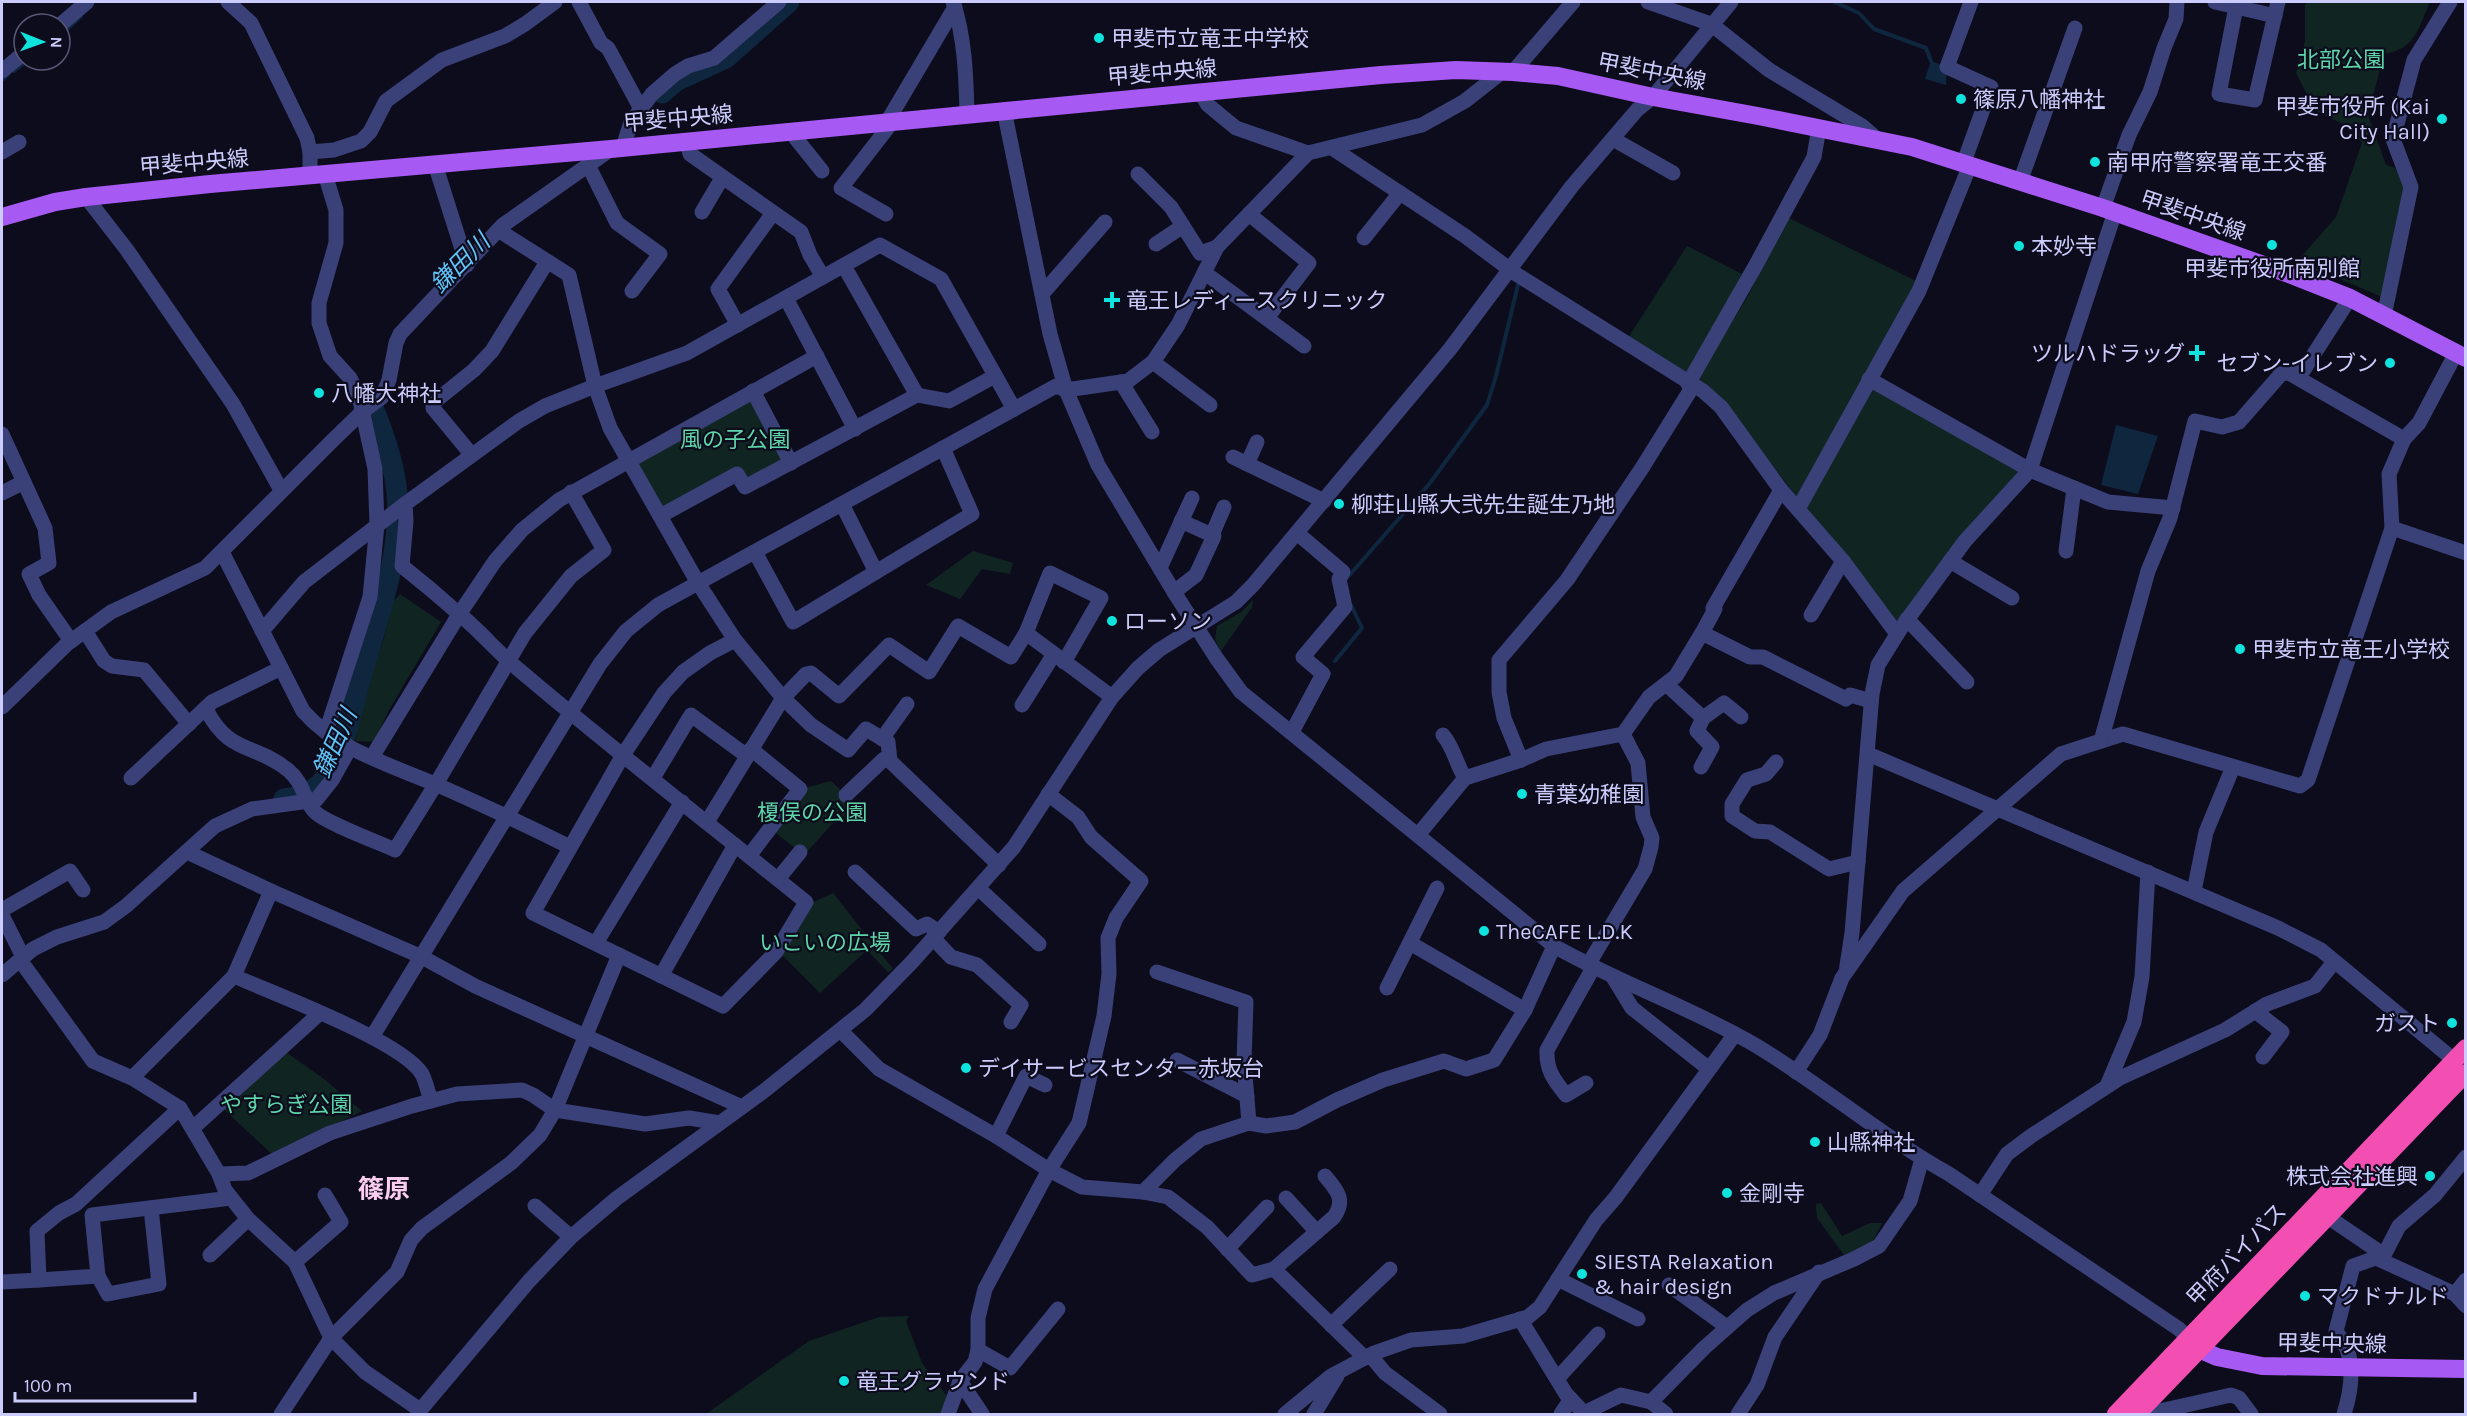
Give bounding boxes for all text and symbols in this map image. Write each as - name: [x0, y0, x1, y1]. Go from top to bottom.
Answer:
- north arrow: [12, 12, 72, 72]
- place label: 甲斐市立竜王中学校: [1111, 26, 1309, 52]
- marker: 甲斐市立竜王中学校: [1092, 31, 1106, 45]
- text: N: [47, 36, 66, 48]
- park label: 北部公園: [2297, 47, 2385, 73]
- street label: 甲斐中央線: [1595, 49, 1708, 95]
- street label: 甲斐中央線: [1106, 55, 1218, 91]
- place label: 篠原八幡神社: [1973, 87, 2105, 113]
- marker: 篠原八幡神社: [1954, 92, 1968, 106]
- place label: 甲斐市役所 (Kai City Hall): [2275, 94, 2430, 145]
- street label: 甲斐中央線: [622, 101, 734, 137]
- marker: 甲斐市役所 (Kai City Hall): [2435, 112, 2449, 126]
- street label: 甲斐中央線: [138, 145, 250, 181]
- place label: 南甲府警察署竜王交番: [2107, 150, 2327, 176]
- marker: 南甲府警察署竜王交番: [2088, 155, 2102, 169]
- street label: 甲斐中央線: [2136, 186, 2249, 246]
- water label: 鎌田川: [425, 226, 497, 298]
- place label: 本妙寺: [2031, 234, 2097, 260]
- marker: 甲斐市役所南別館: [2265, 238, 2279, 252]
- marker: 本妙寺: [2012, 239, 2026, 253]
- place label: 甲斐市役所南別館: [2184, 256, 2360, 282]
- place label: 竜王レディースクリニック: [1126, 288, 1387, 314]
- marker: 竜王レディースクリニック: [1103, 291, 1121, 309]
- place label: ツルハドラッグ: [2031, 341, 2185, 367]
- marker: ツルハドラッグ: [2190, 346, 2204, 360]
- place label: セブン-イレブン: [2216, 351, 2378, 377]
- marker: セブン-イレブン: [2383, 356, 2397, 370]
- place label: 八幡大神社: [331, 381, 441, 407]
- marker: 八幡大神社: [312, 386, 326, 400]
- park label: 風の子公園: [680, 427, 790, 453]
- place label: 柳荘山縣大弐先生誕生乃地: [1351, 492, 1615, 518]
- marker: 柳荘山縣大弐先生誕生乃地: [1332, 497, 1346, 511]
- place label: ローソン: [1124, 609, 1212, 635]
- marker: ローソン: [1105, 614, 1119, 628]
- place label: 甲斐市立竜王小学校: [2252, 637, 2450, 663]
- marker: 甲斐市立竜王小学校: [2233, 642, 2247, 656]
- water label: 鎌田川: [308, 702, 364, 782]
- place label: 青葉幼稚園: [1534, 782, 1644, 808]
- marker: 青葉幼稚園: [1515, 787, 1529, 801]
- park label: 榎俣の公園: [757, 800, 867, 826]
- place label: TheCAFE L.D.K: [1496, 919, 1633, 945]
- marker: TheCAFE L.D.K: [1477, 924, 1491, 938]
- park label: いこいの広場: [759, 930, 891, 956]
- place label: ガスト: [2374, 1011, 2440, 1037]
- marker: ガスト: [2445, 1016, 2459, 1030]
- place label: デイサービスセンター赤坂台: [978, 1056, 1264, 1082]
- marker: デイサービスセンター赤坂台: [959, 1061, 973, 1075]
- park label: やすらぎ公園: [220, 1092, 352, 1118]
- place label: 山縣神社: [1827, 1130, 1915, 1156]
- marker: 山縣神社: [1808, 1135, 1822, 1149]
- place label: 株式会社進興: [2286, 1164, 2418, 1190]
- marker: 株式会社進興: [2423, 1169, 2437, 1183]
- district label: 篠原: [358, 1174, 410, 1205]
- place label: 金剛寺: [1739, 1181, 1805, 1207]
- marker: 金剛寺: [1720, 1186, 1734, 1200]
- street label: 甲府バイパス: [2182, 1198, 2292, 1311]
- place label: SIESTA Relaxation & hair design: [1594, 1249, 1774, 1300]
- marker: SIESTA Relaxation & hair design: [1575, 1267, 1589, 1281]
- place label: マクドナルド: [2317, 1284, 2449, 1310]
- marker: マクドナルド: [2298, 1289, 2312, 1303]
- street label: 甲斐中央線: [2277, 1330, 2387, 1358]
- scale bar: [15, 1365, 195, 1403]
- place label: 竜王グラウンド: [856, 1369, 1010, 1395]
- marker: 竜王グラウンド: [837, 1374, 851, 1388]
- text: 100 m: [24, 1375, 72, 1397]

